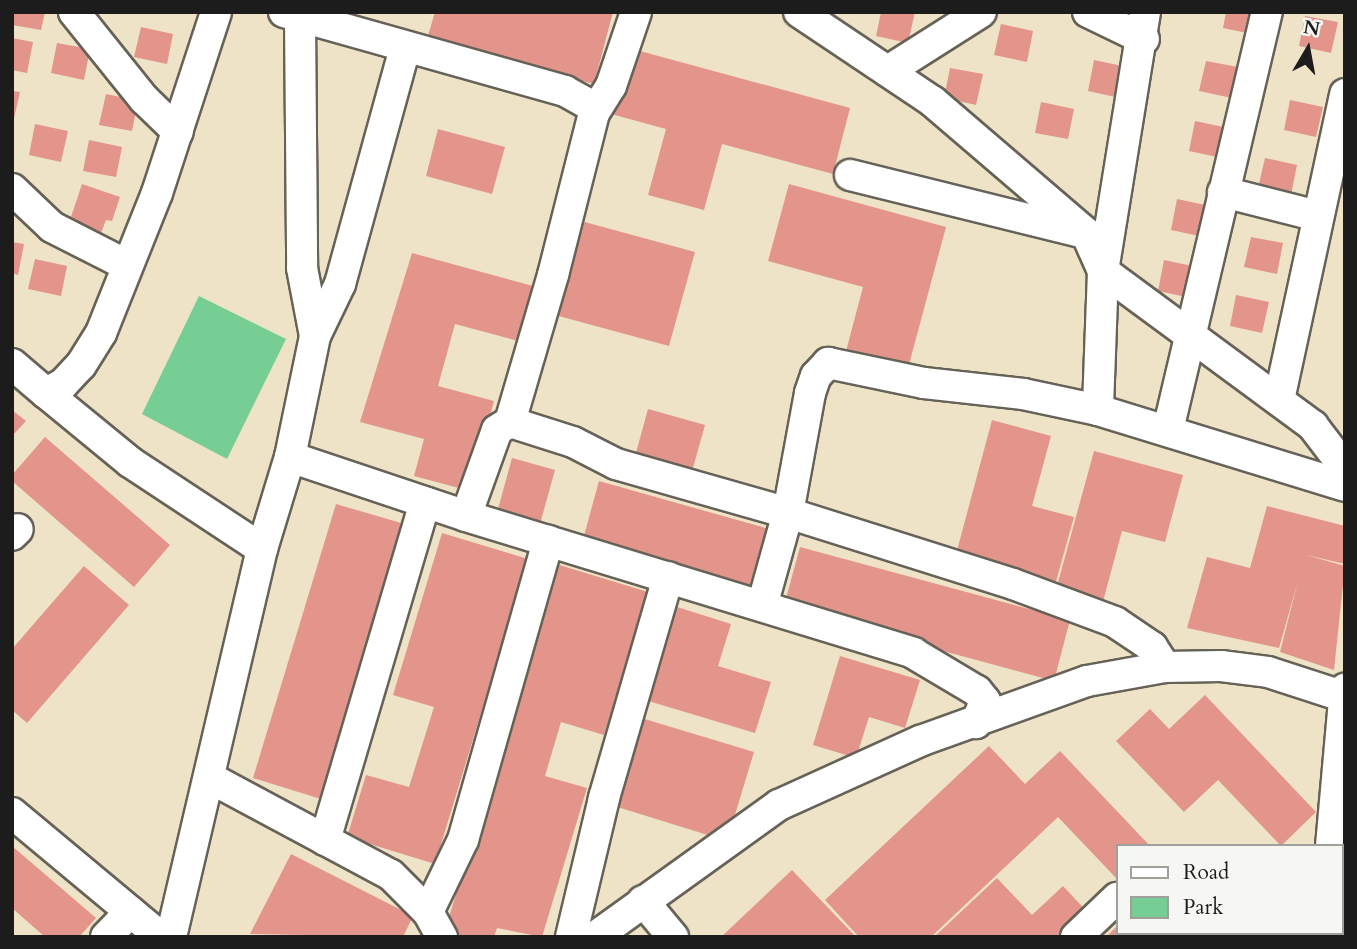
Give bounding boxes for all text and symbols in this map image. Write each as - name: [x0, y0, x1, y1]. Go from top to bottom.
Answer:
- north arrow: [1273, 14, 1343, 84]
- text: N: [1301, 14, 1322, 43]
- legend: [1116, 844, 1343, 935]
- text: Road: [1183, 858, 1229, 887]
- text: Park: [1183, 893, 1223, 922]

